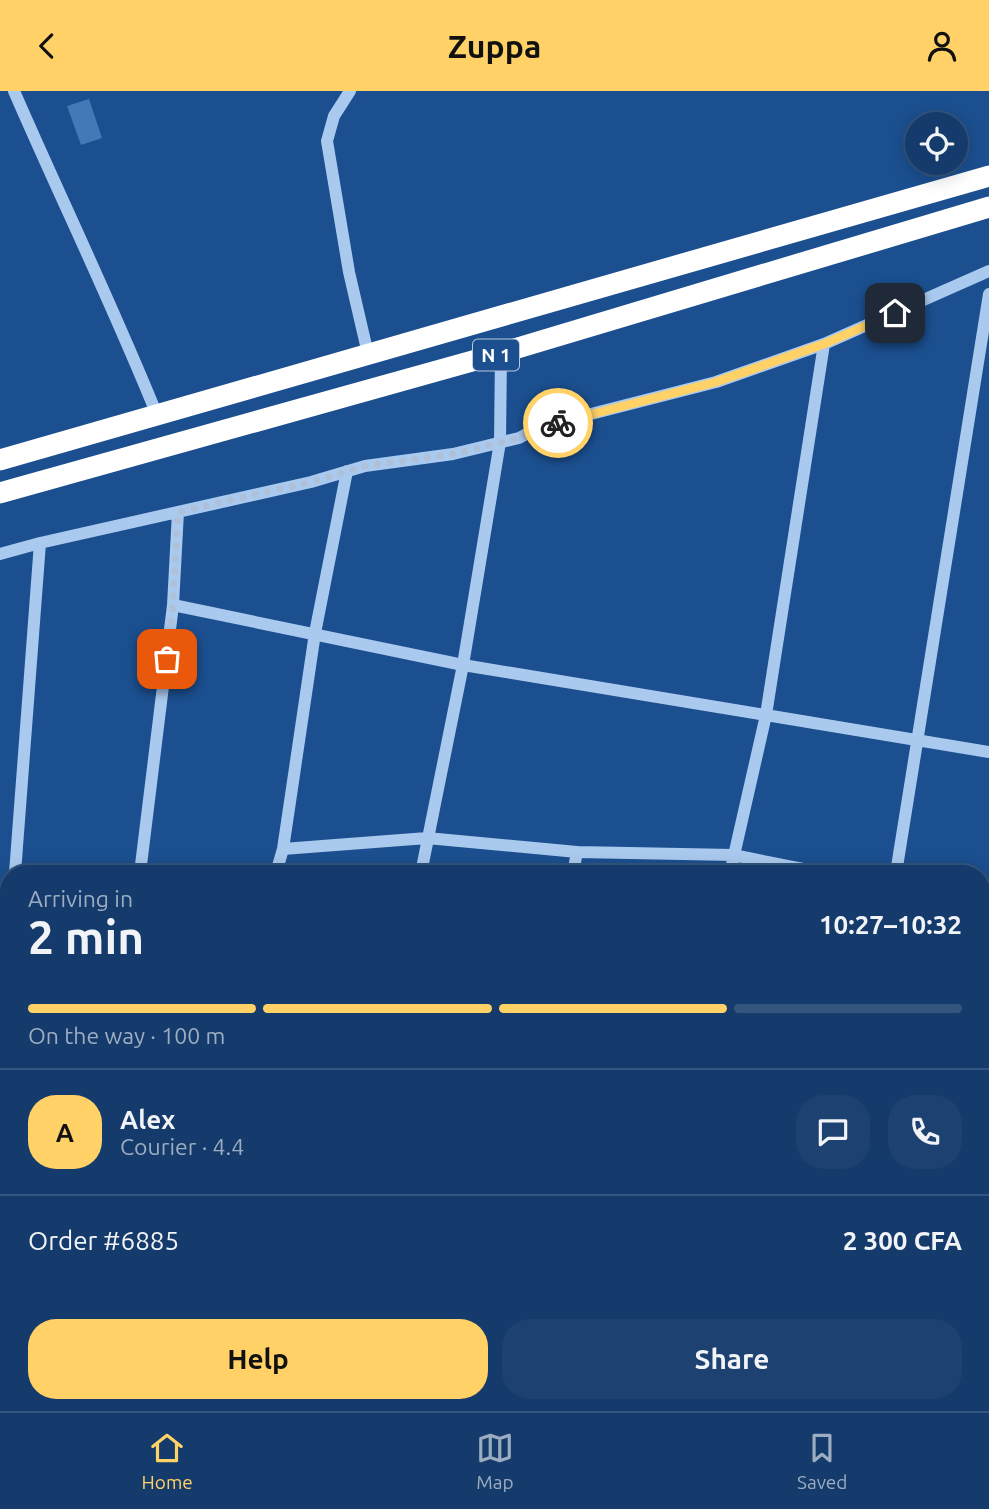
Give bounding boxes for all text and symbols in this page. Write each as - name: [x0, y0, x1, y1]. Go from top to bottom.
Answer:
- icon: back: [28, 27, 66, 65]
- icon: person: [923, 27, 961, 65]
- text: Zuppa: [448, 28, 541, 64]
- map controls: [905, 112, 968, 175]
- button: locate: [905, 112, 968, 175]
- pin: [865, 283, 925, 343]
- icon: home: [876, 294, 914, 332]
- road number: N 1: [473, 339, 519, 371]
- courier: [523, 388, 593, 458]
- icon: bike: [539, 404, 577, 442]
- pin: [137, 629, 197, 689]
- icon: bag: [148, 640, 186, 678]
- text: Arriving in: [28, 886, 133, 911]
- text: 10:27–10:32: [819, 910, 962, 939]
- text: 2 min: [28, 911, 144, 963]
- text: On the way · 100 m: [28, 1023, 225, 1048]
- button: chat: [796, 1095, 870, 1169]
- button: phone: [888, 1095, 962, 1169]
- text: Alex: [120, 1105, 175, 1134]
- text: A: [56, 1118, 74, 1147]
- text: Courier · 4.4: [120, 1134, 244, 1159]
- text: Order #6885: [28, 1226, 179, 1255]
- text: 2 300 CFA: [843, 1226, 962, 1255]
- button: Help: [28, 1319, 488, 1399]
- button: Share: [502, 1319, 962, 1399]
- tab: Home: [142, 1429, 193, 1493]
- tab: Map: [476, 1429, 514, 1493]
- tab: Saved: [797, 1429, 847, 1493]

